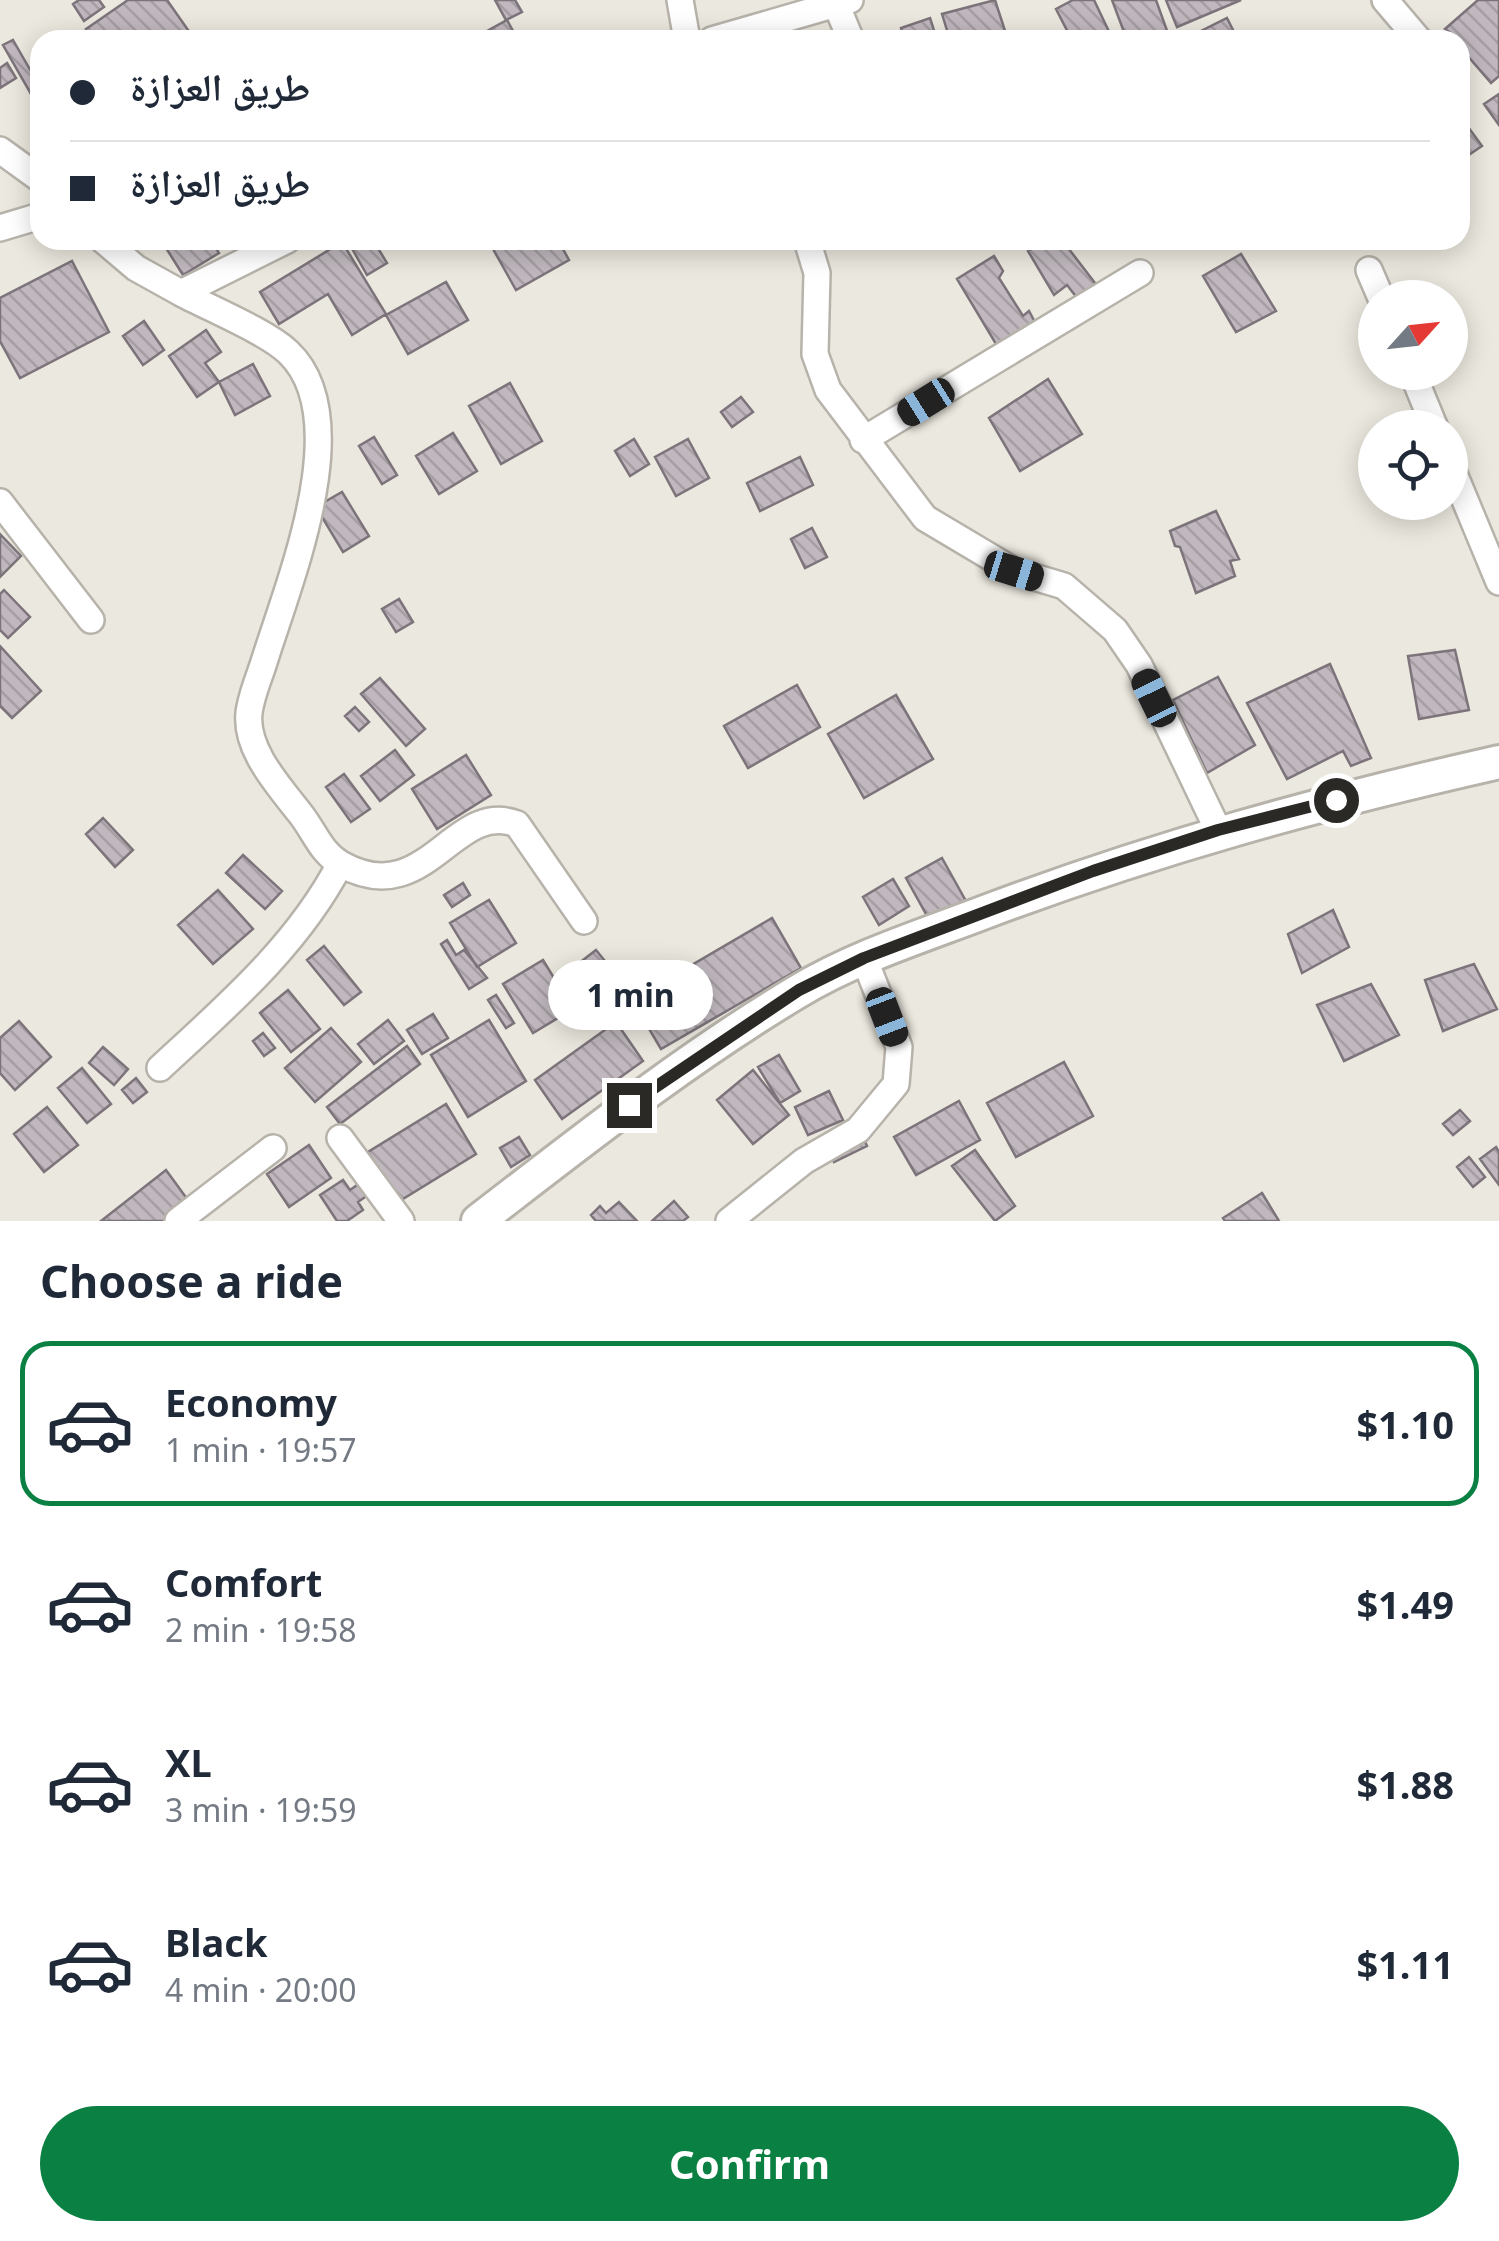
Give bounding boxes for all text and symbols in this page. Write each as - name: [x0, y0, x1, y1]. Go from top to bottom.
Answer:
- text: طريق العزازة: [130, 60, 311, 112]
- text: طريق العزازة: [130, 156, 311, 208]
- north arrow: [1358, 280, 1468, 390]
- map controls: [1358, 280, 1468, 520]
- car: [893, 373, 959, 431]
- button: locate: [1358, 410, 1468, 520]
- car: [981, 548, 1047, 594]
- car: [1127, 664, 1181, 732]
- route start: [1314, 778, 1359, 823]
- callout: 1 min: [546, 960, 712, 1030]
- text: 1 min: [586, 973, 675, 1016]
- car: [862, 984, 912, 1050]
- route end: [607, 1083, 652, 1128]
- text: Choose a ride: [40, 1250, 343, 1311]
- text: Economy: [165, 1376, 337, 1428]
- icon: car: [45, 1379, 135, 1469]
- text: $1.10: [1356, 1398, 1454, 1450]
- text: 1 min · 19:57: [165, 1428, 357, 1471]
- text: Comfort: [165, 1556, 322, 1608]
- icon: car: [45, 1559, 135, 1649]
- text: $1.49: [1356, 1578, 1454, 1630]
- text: 2 min · 19:58: [165, 1608, 357, 1651]
- text: XL: [165, 1736, 212, 1788]
- icon: car: [45, 1739, 135, 1829]
- text: $1.88: [1356, 1758, 1454, 1810]
- text: 3 min · 19:59: [165, 1788, 357, 1831]
- text: Black: [165, 1916, 268, 1968]
- icon: car: [45, 1919, 135, 2009]
- text: $1.11: [1356, 1938, 1454, 1990]
- text: 4 min · 20:00: [165, 1968, 357, 2011]
- button: Confirm: [40, 2106, 1459, 2221]

